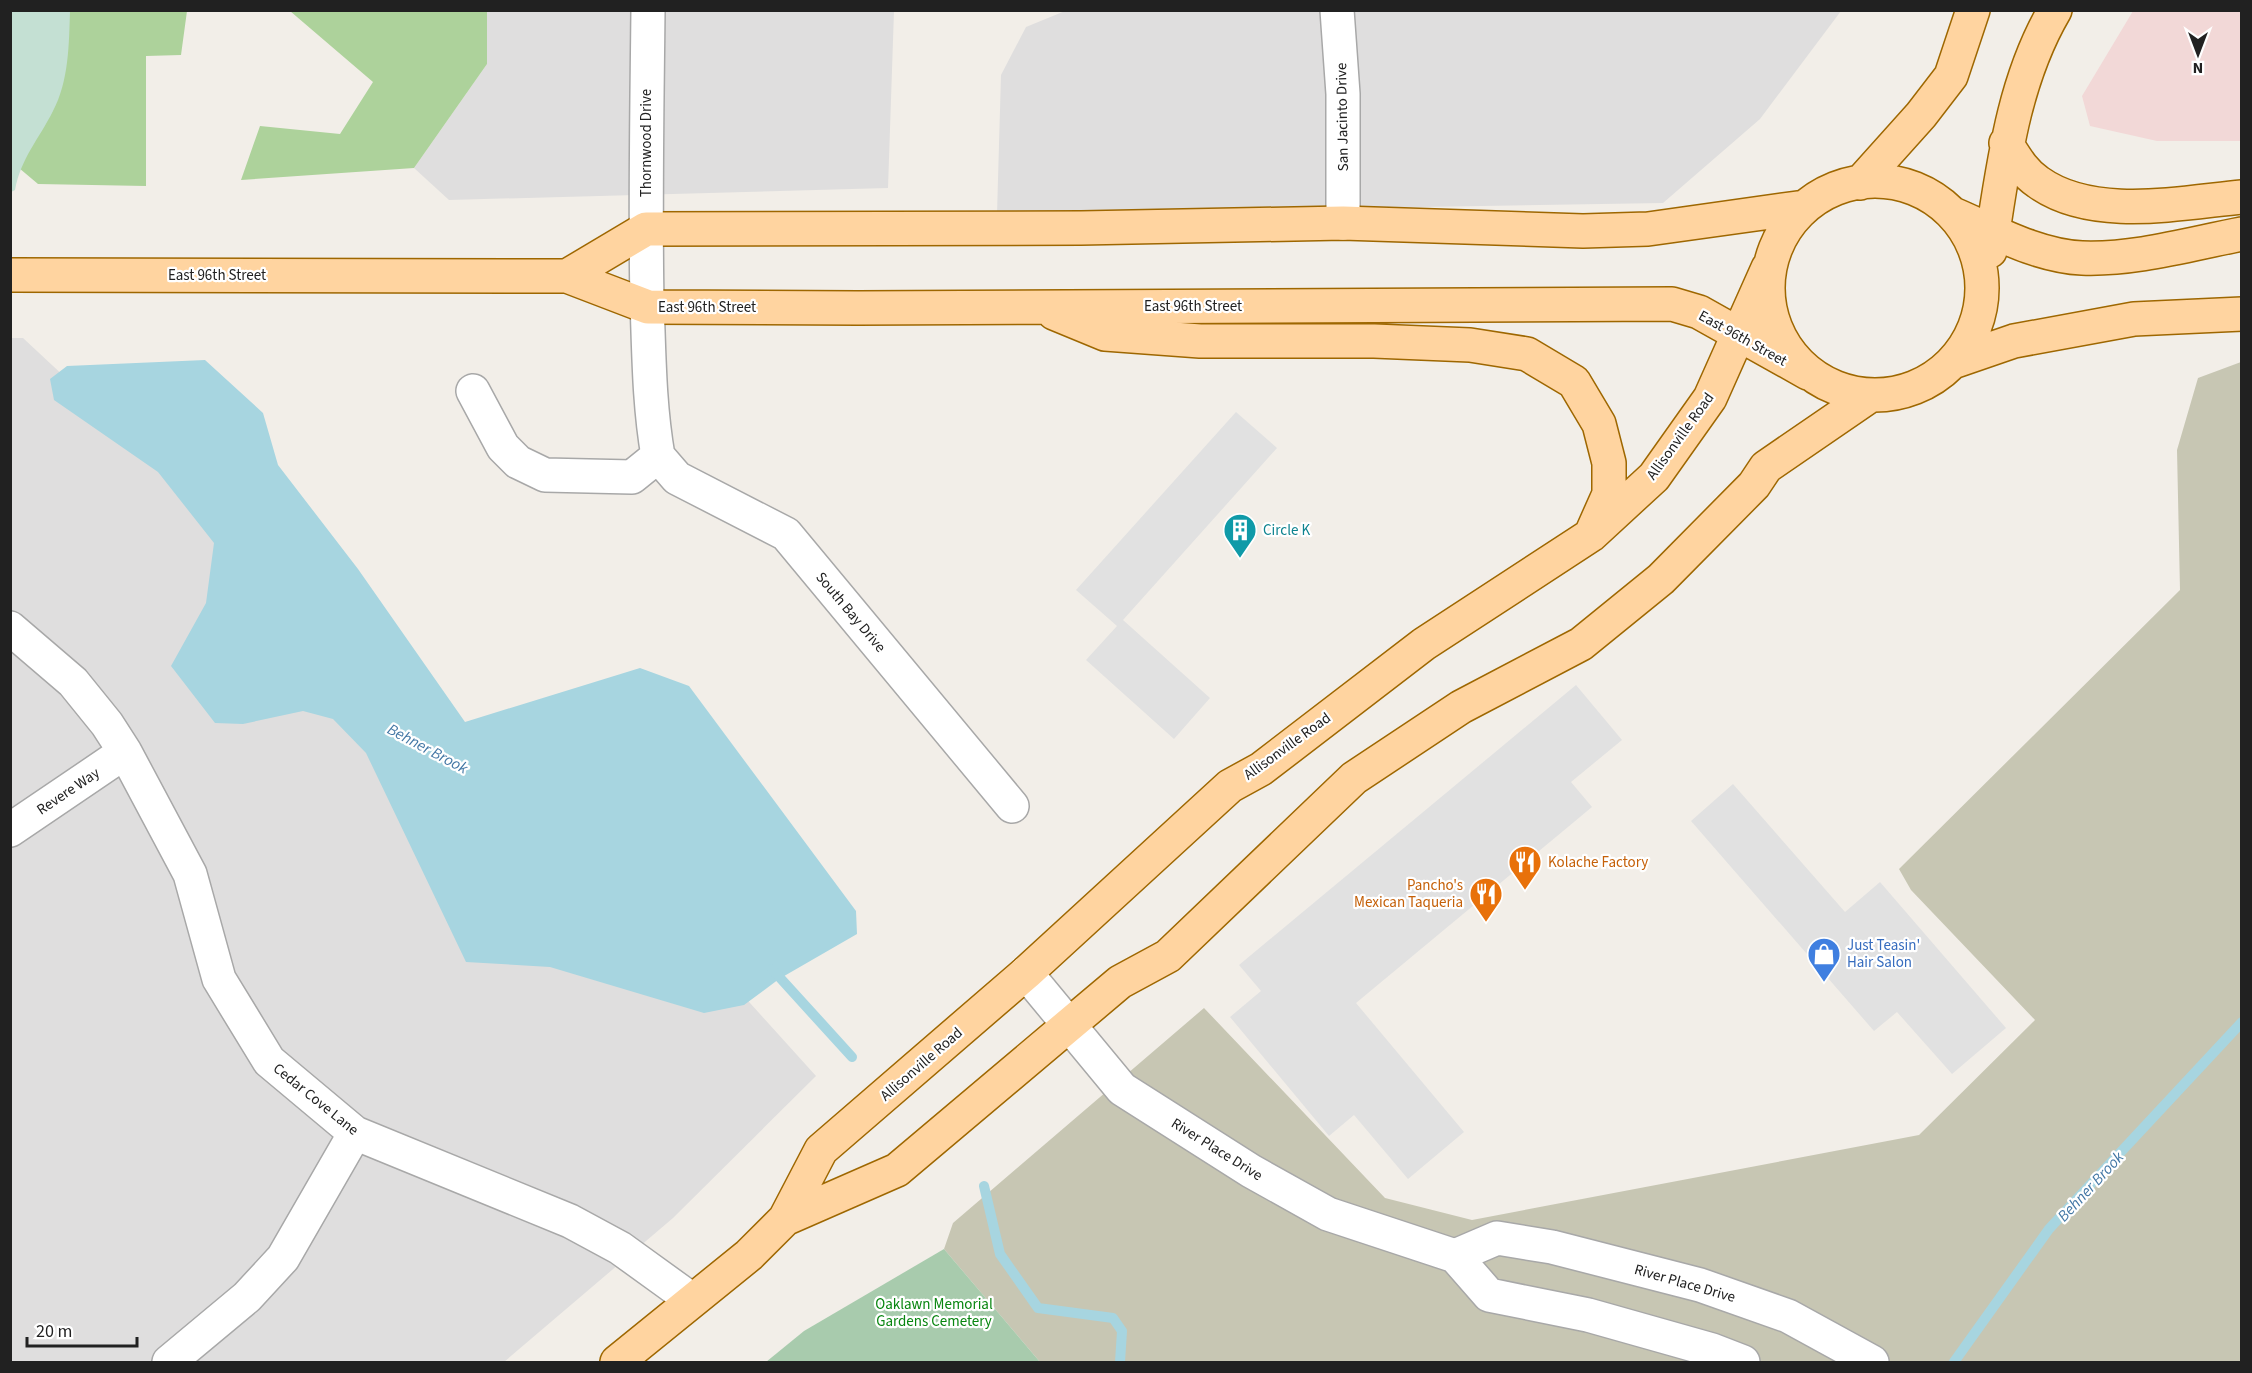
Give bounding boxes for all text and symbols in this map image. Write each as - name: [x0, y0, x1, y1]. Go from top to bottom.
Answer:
- north arrow: [2168, 24, 2228, 84]
- text: N: [2193, 57, 2203, 79]
- street label: San Jacinto Drive: [1331, 62, 1354, 172]
- street label: Thornwood Drive: [636, 89, 657, 197]
- street label: East 96th Street: [168, 265, 266, 286]
- street label: East 96th Street: [1144, 296, 1242, 317]
- street label: East 96th Street: [658, 297, 756, 318]
- street label: East 96th Street: [1695, 305, 1791, 371]
- street label: Allisonville Road: [1642, 388, 1719, 484]
- building icon: Circle K: [1222, 512, 1258, 559]
- place label: Circle K: [1263, 520, 1310, 541]
- street label: South Bay Drive: [811, 567, 891, 657]
- street label: Allisonville Road: [1239, 708, 1335, 785]
- water label: Behner Brook: [383, 718, 472, 780]
- street label: Revere Way: [33, 763, 104, 820]
- restaurant icon: Kolache Factory: [1507, 844, 1543, 891]
- place label: Kolache Factory: [1548, 852, 1648, 873]
- place label: Pancho's Mexican Taqueria: [1354, 875, 1463, 913]
- restaurant icon: Pancho's Mexican Taqueria: [1468, 876, 1504, 923]
- place label: Just Teasin' Hair Salon: [1847, 935, 1920, 973]
- shop icon: Just Teasin' Hair Salon: [1806, 936, 1842, 983]
- street label: Allisonville Road: [876, 1023, 967, 1106]
- street label: Cedar Cove Lane: [268, 1058, 363, 1140]
- street label: River Place Drive: [1167, 1113, 1266, 1186]
- water label: Behner Brook: [2053, 1147, 2129, 1227]
- street label: River Place Drive: [1632, 1259, 1738, 1308]
- park label: Oaklawn Memorial Gardens Cemetery: [875, 1294, 993, 1332]
- scale bar: [27, 1310, 136, 1348]
- text: 20 m: [36, 1319, 72, 1344]

